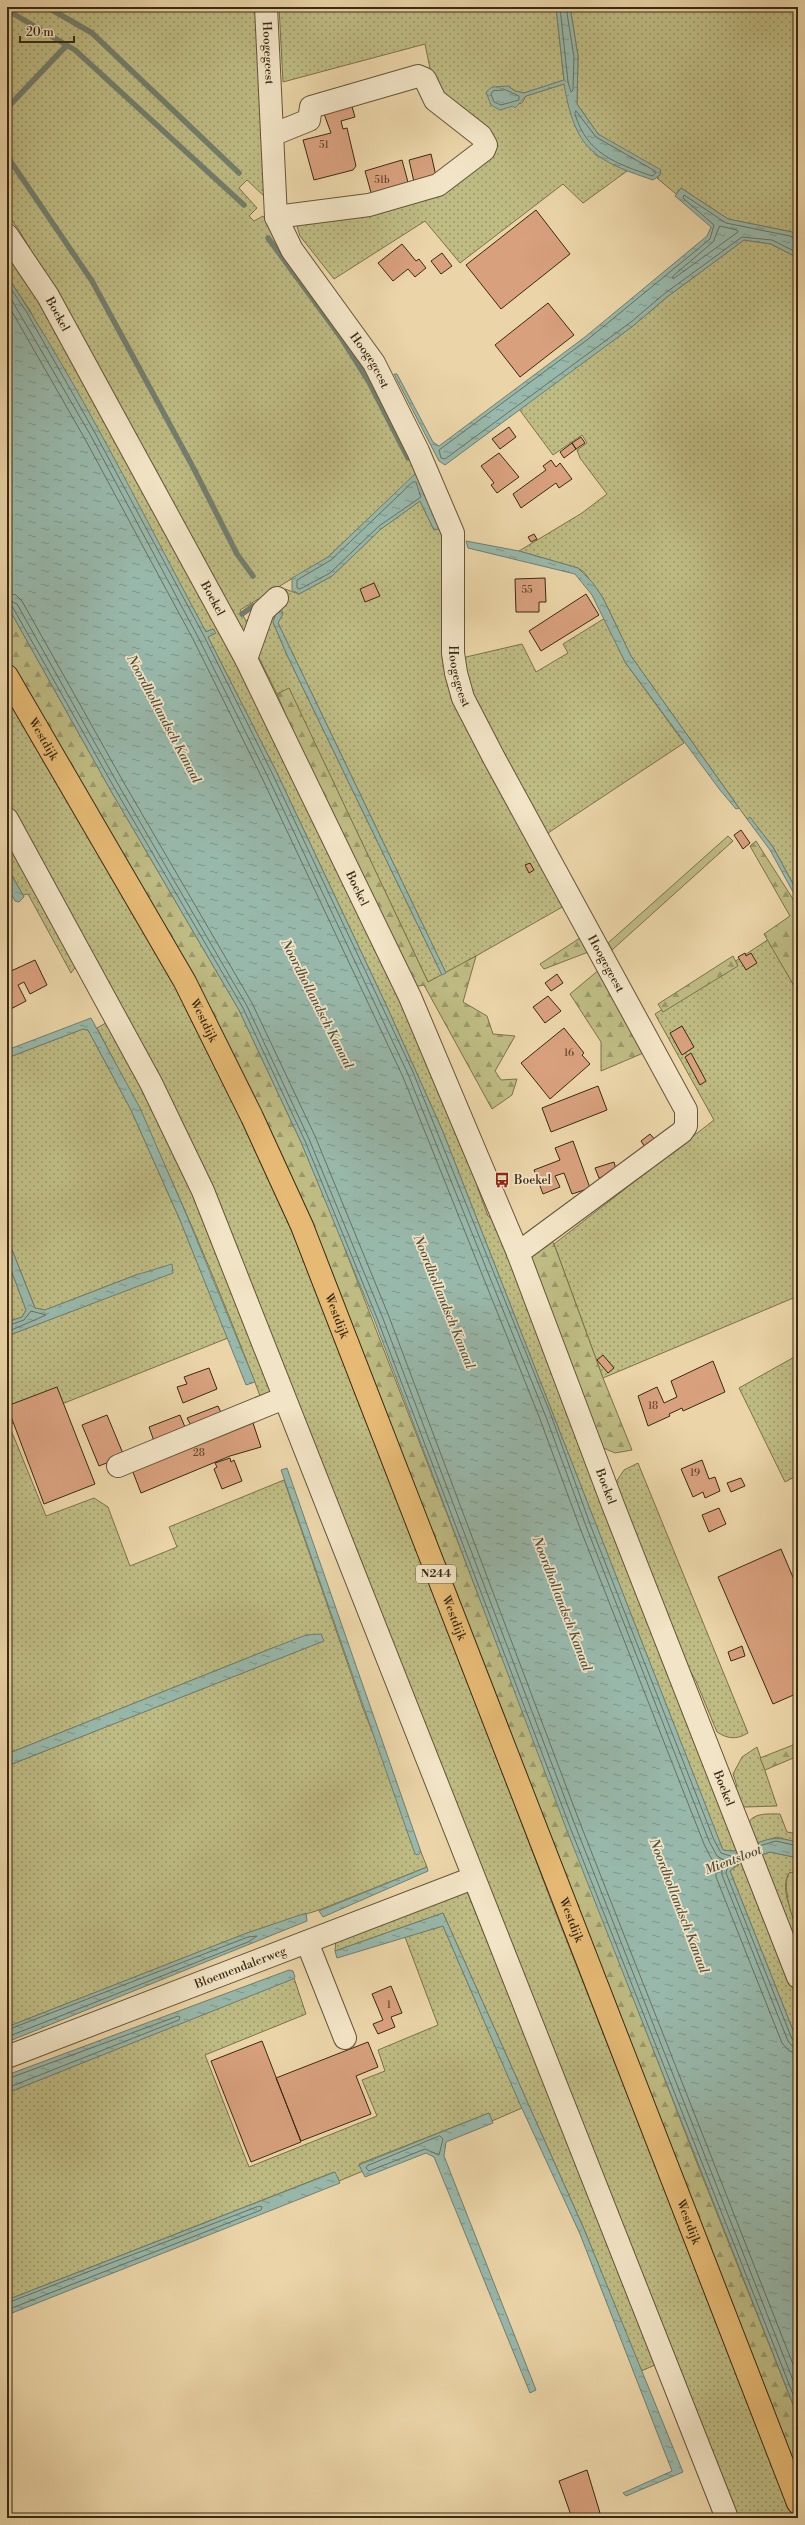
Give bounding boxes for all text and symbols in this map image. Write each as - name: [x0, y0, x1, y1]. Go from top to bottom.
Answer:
- scale bar: [20, 18, 74, 44]
- street label: Hoogegeest: [259, 21, 277, 86]
- text: 20 m: [26, 25, 54, 40]
- house number: 51: [319, 139, 330, 151]
- house number: 51b: [374, 174, 390, 186]
- street label: Boekel: [42, 293, 73, 334]
- street label: Hoogegeest: [347, 329, 393, 391]
- street label: Boekel: [197, 578, 229, 619]
- house number: 55: [521, 584, 533, 596]
- street label: Hoogegeest: [446, 645, 474, 710]
- water label: Noordhollandsch Kanaal: [123, 651, 205, 787]
- street label: Westdijk: [25, 714, 62, 764]
- street label: Boekel: [342, 868, 372, 909]
- street label: Hoogegeest: [584, 932, 628, 996]
- water label: Noordhollandsch Kanaal: [277, 936, 357, 1072]
- street label: Westdijk: [187, 995, 222, 1045]
- house number: 16: [564, 1047, 574, 1059]
- bus stop icon: Boekel: [493, 1171, 511, 1189]
- place label: Boekel: [513, 1173, 551, 1188]
- water label: Noordhollandsch Kanaal: [409, 1232, 479, 1372]
- street label: Westdijk: [321, 1290, 353, 1341]
- house number: 18: [648, 1400, 658, 1412]
- house number: 28: [193, 1447, 205, 1459]
- street label: Boekel: [592, 1466, 620, 1507]
- house number: 19: [690, 1467, 700, 1479]
- water label: Noordhollandsch Kanaal: [529, 1533, 595, 1674]
- road number: N244: [416, 1565, 456, 1583]
- street label: Westdijk: [438, 1592, 470, 1643]
- street label: Boekel: [710, 1767, 738, 1809]
- water label: Noordhollandsch Kanaal: [646, 1835, 712, 1976]
- water label: Mientsloot: [702, 1842, 765, 1878]
- street label: Westdijk: [556, 1894, 587, 1945]
- street label: Bloemendalerweg: [191, 1943, 289, 1992]
- house number: 1: [387, 1999, 392, 2011]
- street label: Westdijk: [673, 2197, 705, 2247]

